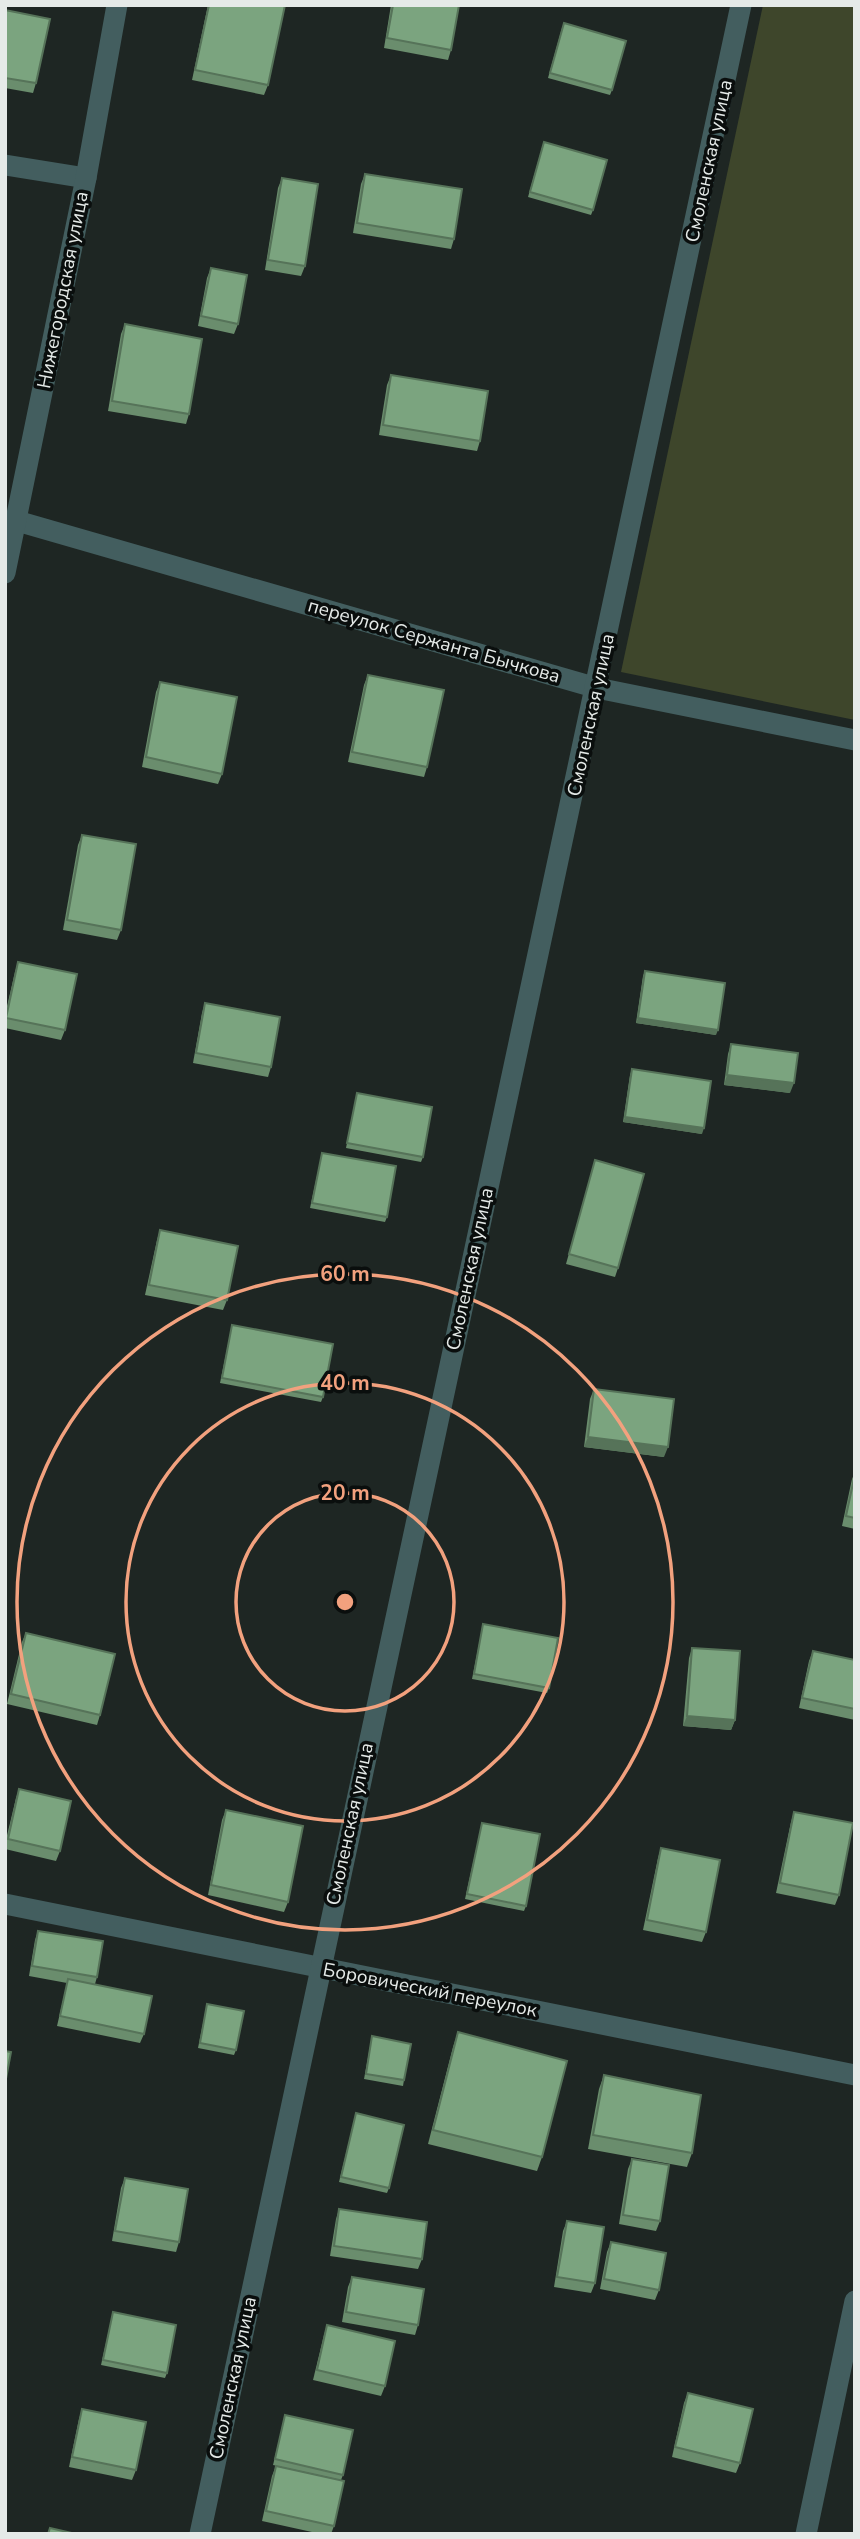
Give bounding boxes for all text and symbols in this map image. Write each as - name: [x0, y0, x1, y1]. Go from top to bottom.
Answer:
- street label: Смоленская улица: [679, 77, 739, 245]
- street label: Нижегородская улица: [31, 189, 95, 391]
- street label: переулок Сержанта Бычкова: [305, 593, 563, 689]
- street label: Смоленская улица: [561, 631, 621, 799]
- street label: Смоленская улица: [440, 1185, 500, 1353]
- text: 60 m: [320, 1260, 370, 1288]
- text: 40 m: [320, 1369, 370, 1397]
- text: 20 m: [320, 1479, 370, 1507]
- centre of rings: [333, 1590, 357, 1614]
- street label: Смоленская улица: [320, 1740, 380, 1908]
- street label: Боровический переулок: [321, 1956, 539, 2024]
- street label: Смоленская улица: [203, 2294, 263, 2462]

